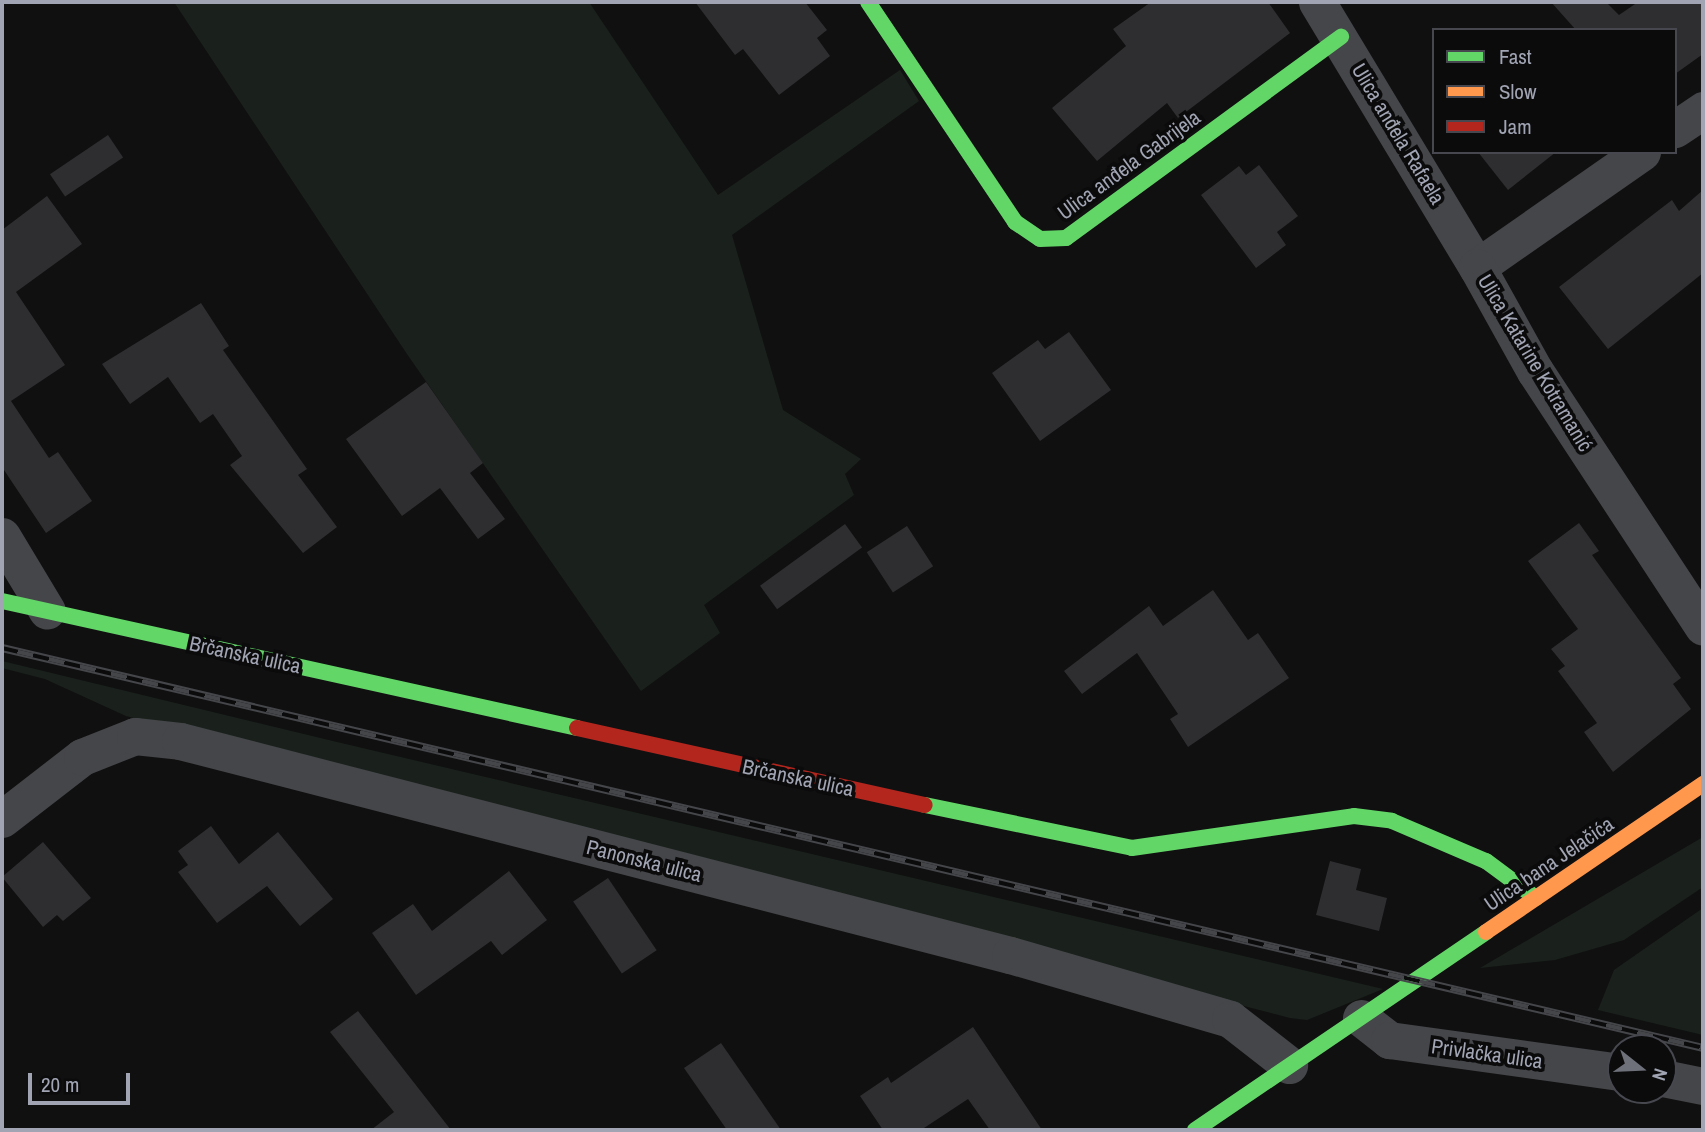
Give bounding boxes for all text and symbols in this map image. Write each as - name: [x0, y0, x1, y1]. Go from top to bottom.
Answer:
- legend: [1432, 28, 1677, 154]
- text: Fast: [1499, 42, 1532, 71]
- street label: Ulica anđela Rafaela: [1346, 59, 1450, 209]
- text: Slow: [1499, 77, 1536, 106]
- street label: Ulica anđela Gabrijela: [1053, 105, 1205, 225]
- text: Jam: [1499, 112, 1532, 141]
- street label: Ulica Katarine Kotramanić: [1472, 270, 1598, 456]
- street label: Brčanska ulica: [187, 631, 303, 679]
- street label: Brčanska ulica: [740, 754, 856, 802]
- street label: Ulica bana Jelačića: [1480, 812, 1618, 916]
- street label: Panonska ulica: [584, 835, 704, 887]
- street label: Privlačka ulica: [1430, 1034, 1544, 1074]
- north arrow: [1607, 1034, 1677, 1104]
- scale bar: [32, 1058, 133, 1102]
- text: N: [1646, 1066, 1674, 1084]
- text: 20 m: [41, 1070, 79, 1099]

